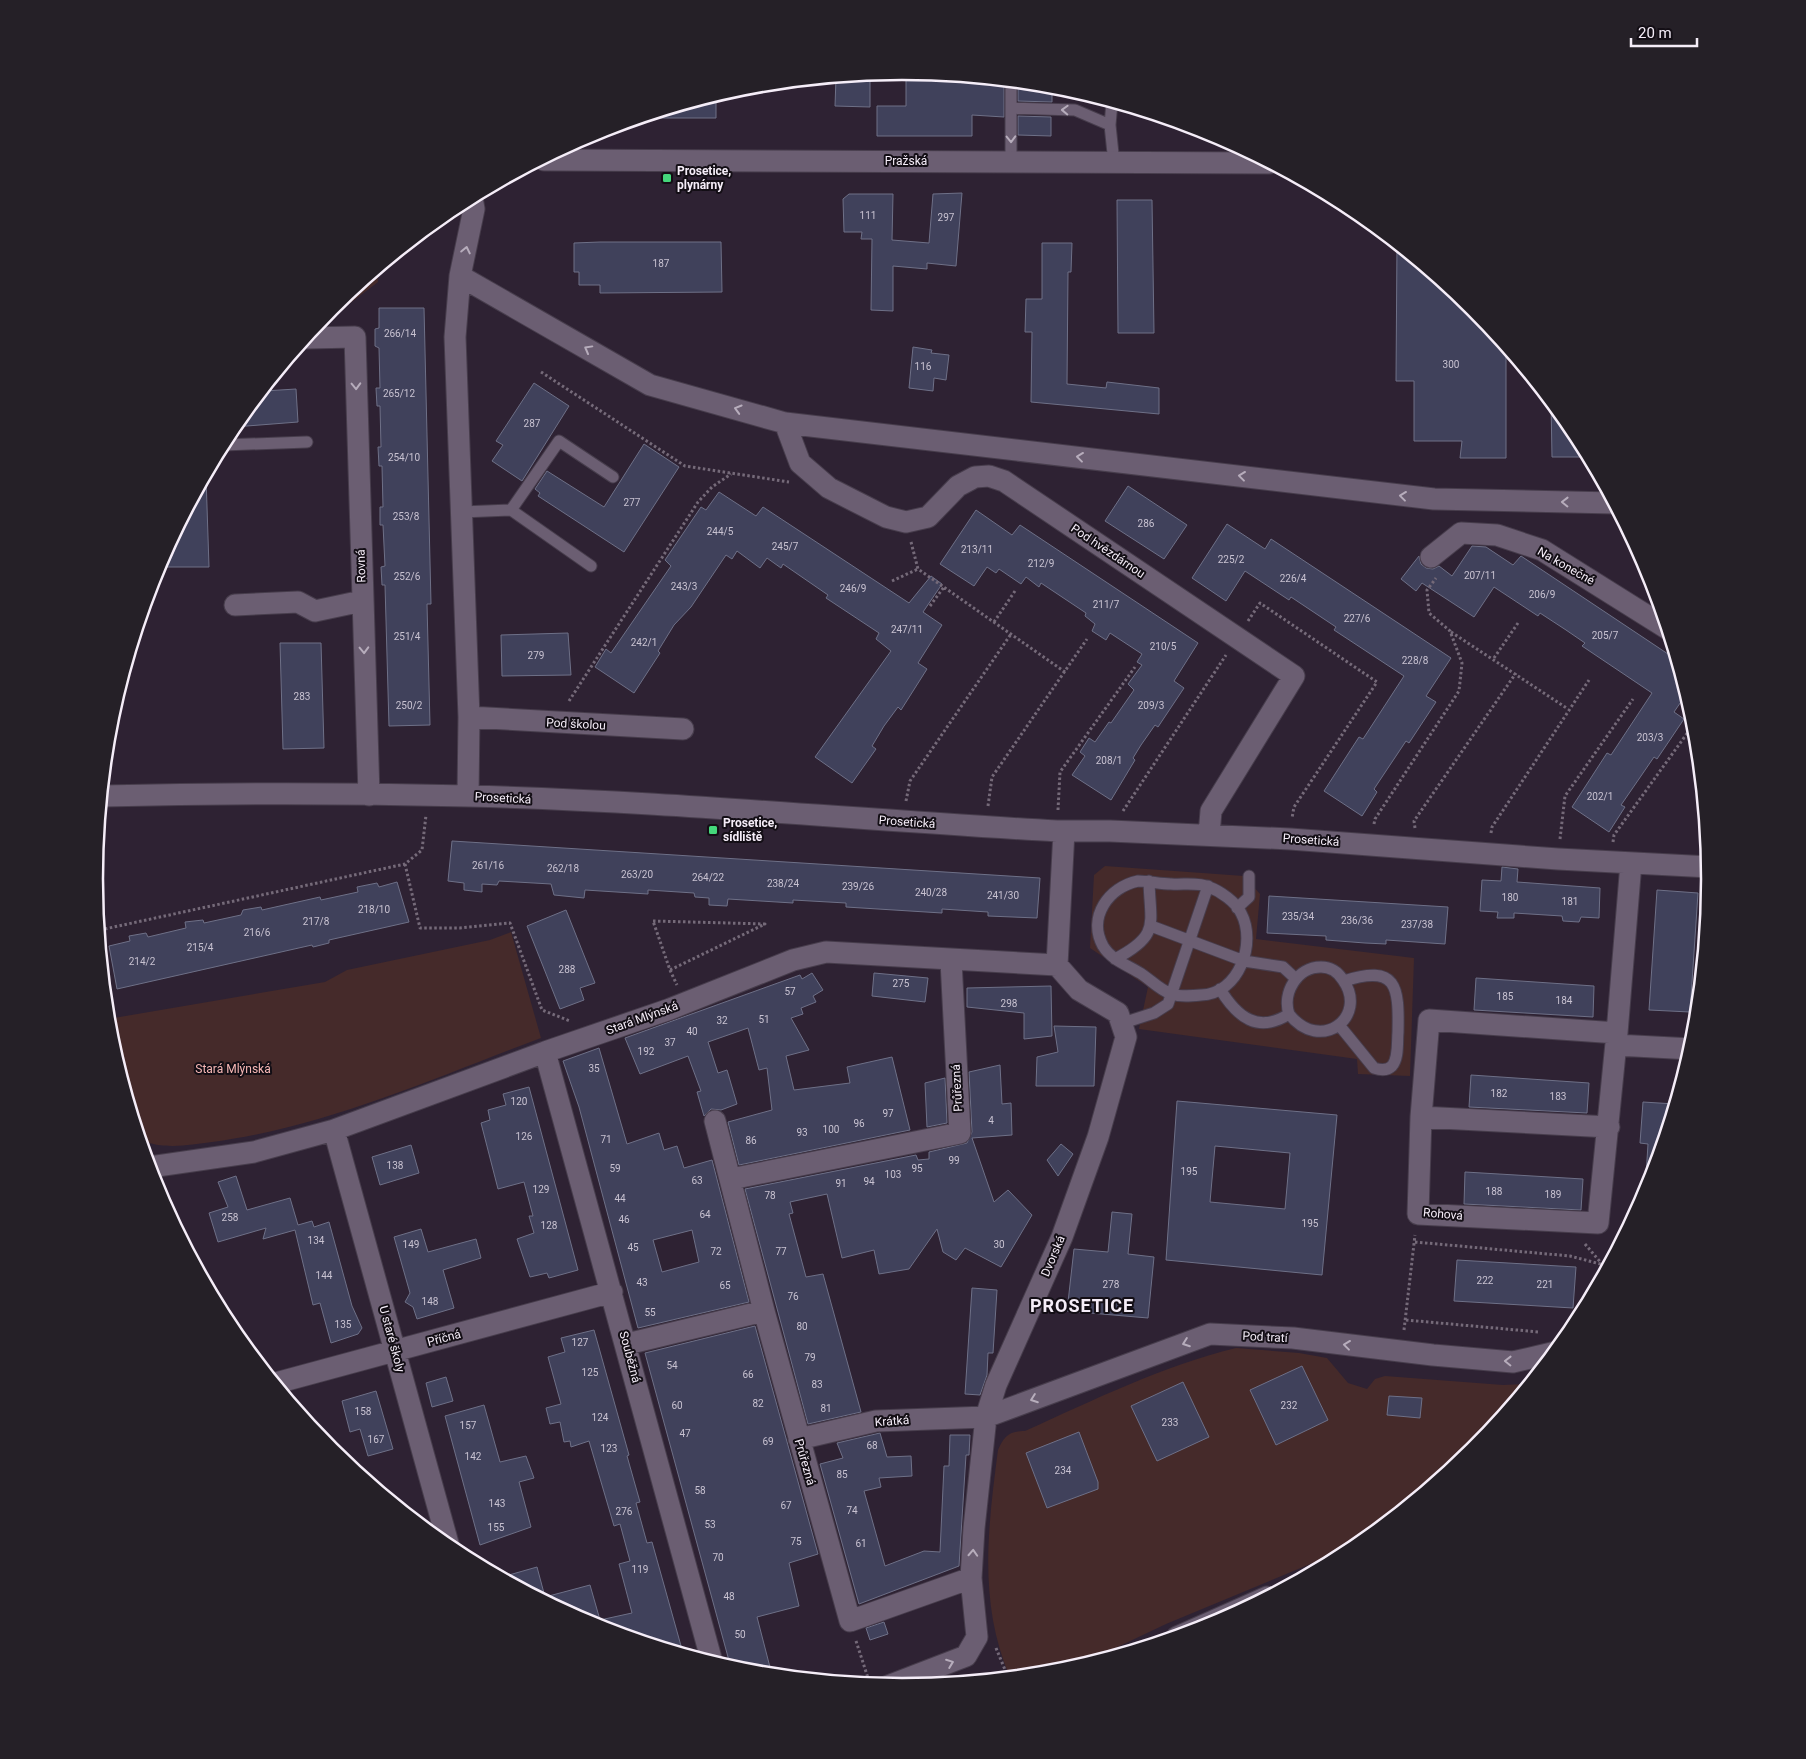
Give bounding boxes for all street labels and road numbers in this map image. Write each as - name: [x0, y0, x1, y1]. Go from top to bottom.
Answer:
- street label: Pražská: [885, 154, 927, 168]
- street label: Pod hvězdárnou: [1068, 521, 1148, 581]
- street label: Na konečné: [1535, 544, 1597, 588]
- street label: Rovná: [353, 549, 369, 583]
- street label: Pod školou: [546, 715, 606, 733]
- street label: Prosetická: [474, 790, 532, 806]
- street label: Prosetická: [878, 813, 936, 831]
- street label: Prosetická: [1282, 831, 1340, 849]
- street label: Stará Mlýnská: [604, 999, 680, 1037]
- street label: Průřezná: [949, 1064, 965, 1112]
- street label: Rohová: [1423, 1205, 1463, 1223]
- street label: Dvorská: [1038, 1233, 1068, 1279]
- street label: U staré školy: [376, 1304, 408, 1374]
- street label: Příčná: [426, 1327, 462, 1349]
- street label: Pod tratí: [1242, 1329, 1289, 1345]
- street label: Souběžná: [616, 1330, 644, 1384]
- street label: Krátká: [874, 1413, 910, 1429]
- street label: Průřezná: [792, 1437, 818, 1487]

